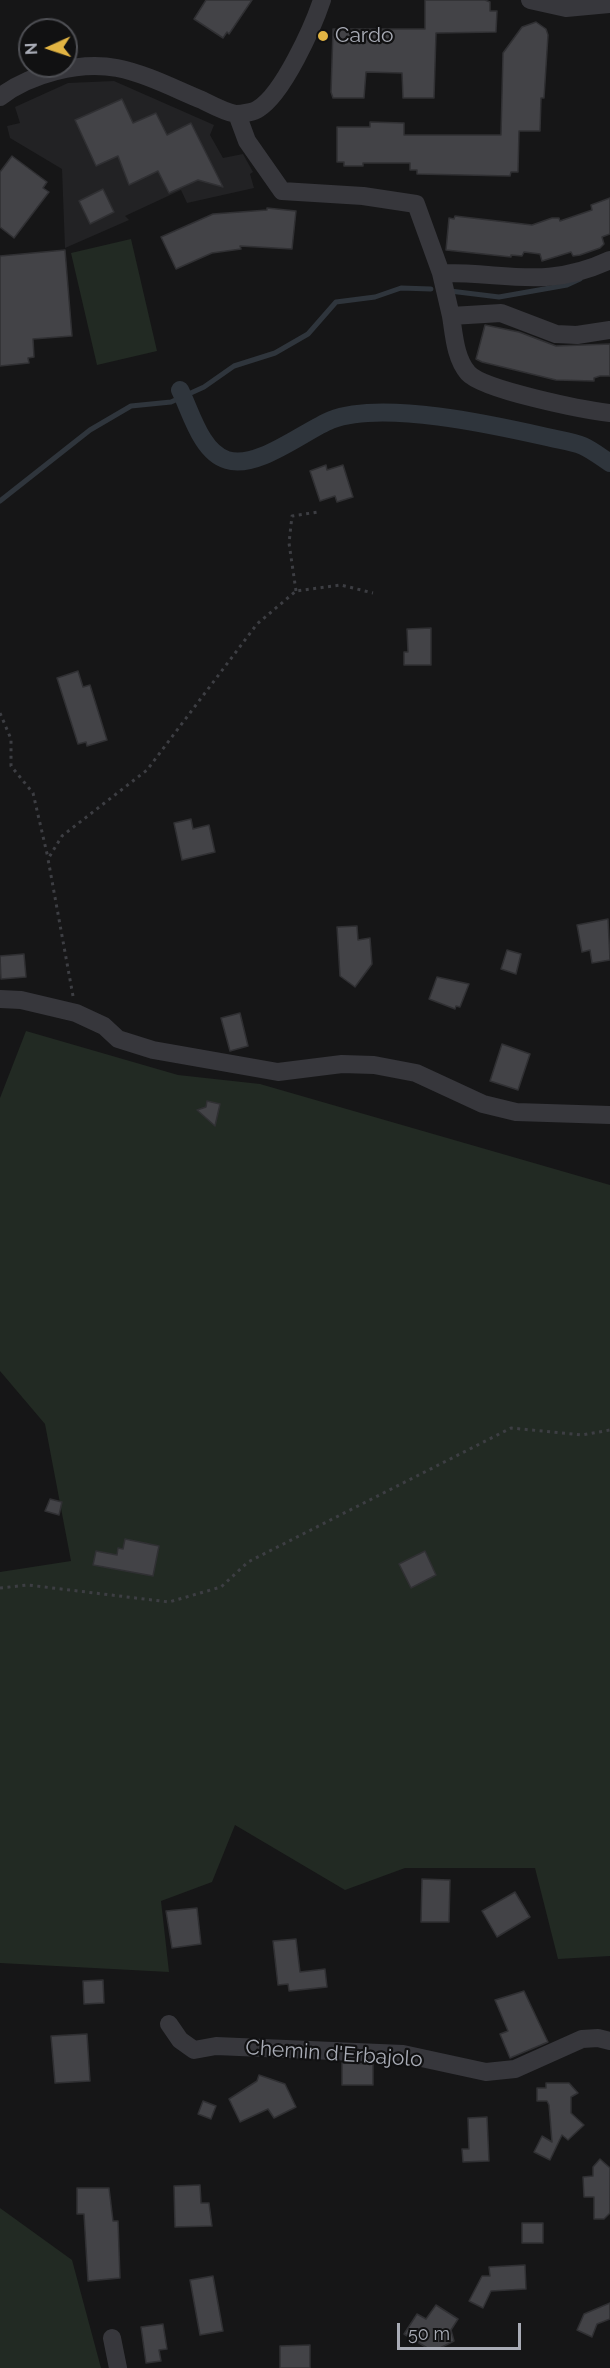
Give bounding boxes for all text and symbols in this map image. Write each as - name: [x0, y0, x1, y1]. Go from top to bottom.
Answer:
- north arrow: [18, 18, 78, 78]
- place label: Cardo: [335, 23, 393, 49]
- marker: Cardo: [316, 29, 330, 43]
- text: N: [22, 42, 41, 55]
- street label: Chemin d'Erbajolo: [245, 2035, 423, 2073]
- scale bar: [400, 2311, 524, 2349]
- text: 50 m: [408, 2323, 450, 2344]

